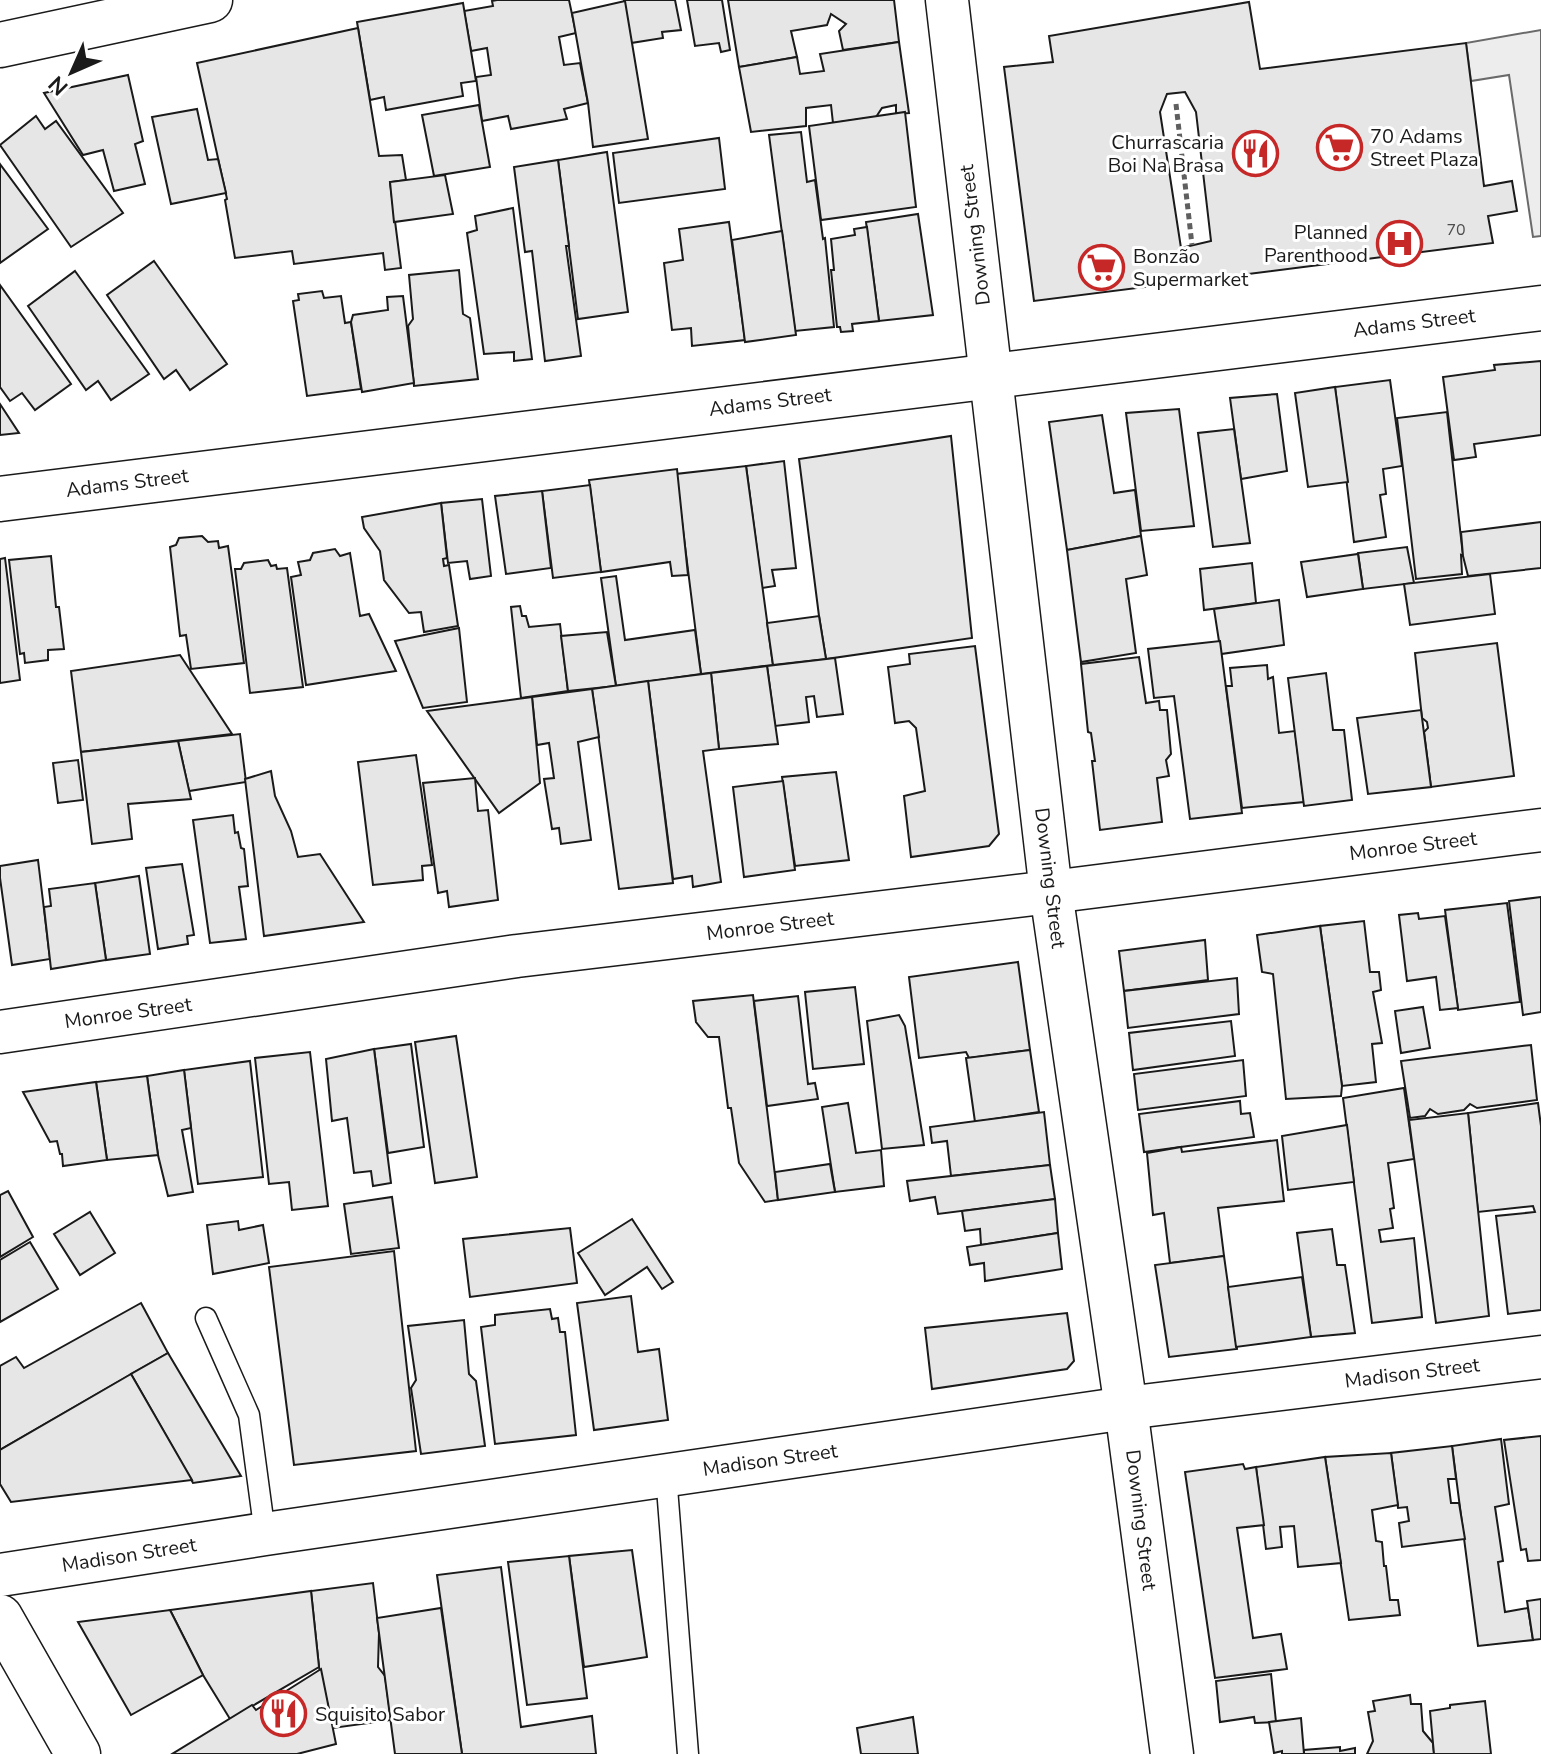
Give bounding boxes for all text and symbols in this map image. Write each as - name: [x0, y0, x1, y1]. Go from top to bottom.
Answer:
- north arrow: [32, 32, 112, 112]
- text: N: [42, 69, 75, 102]
- supermarket icon: 70 Adams Street Plaza: [1315, 123, 1363, 171]
- place label: 70 Adams Street Plaza: [1370, 123, 1479, 173]
- place label: Churrascaria Boi Na Brasa: [1108, 129, 1224, 179]
- restaurant icon: Churrascaria Boi Na Brasa: [1231, 129, 1279, 177]
- street label: Downing Street: [953, 162, 997, 307]
- place label: Planned Parenthood: [1264, 219, 1368, 269]
- hospital icon: Planned Parenthood: [1375, 219, 1423, 267]
- house number: 70: [1446, 219, 1466, 241]
- supermarket icon: Bonzão Supermarket: [1078, 243, 1126, 291]
- place label: Bonzão Supermarket: [1133, 243, 1249, 293]
- street label: Adams Street: [1351, 302, 1478, 344]
- street label: Adams Street: [707, 381, 834, 423]
- street label: Adams Street: [64, 462, 191, 504]
- street label: Downing Street: [1028, 806, 1072, 951]
- street label: Monroe Street: [1348, 825, 1479, 867]
- street label: Monroe Street: [705, 905, 836, 947]
- street label: Monroe Street: [63, 991, 194, 1035]
- street label: Madison Street: [1343, 1351, 1482, 1395]
- street label: Madison Street: [701, 1437, 840, 1483]
- street label: Downing Street: [1119, 1448, 1163, 1593]
- street label: Madison Street: [60, 1531, 199, 1579]
- restaurant icon: Squisito Sabor: [260, 1690, 308, 1738]
- place label: Squisito Sabor: [315, 1701, 445, 1728]

